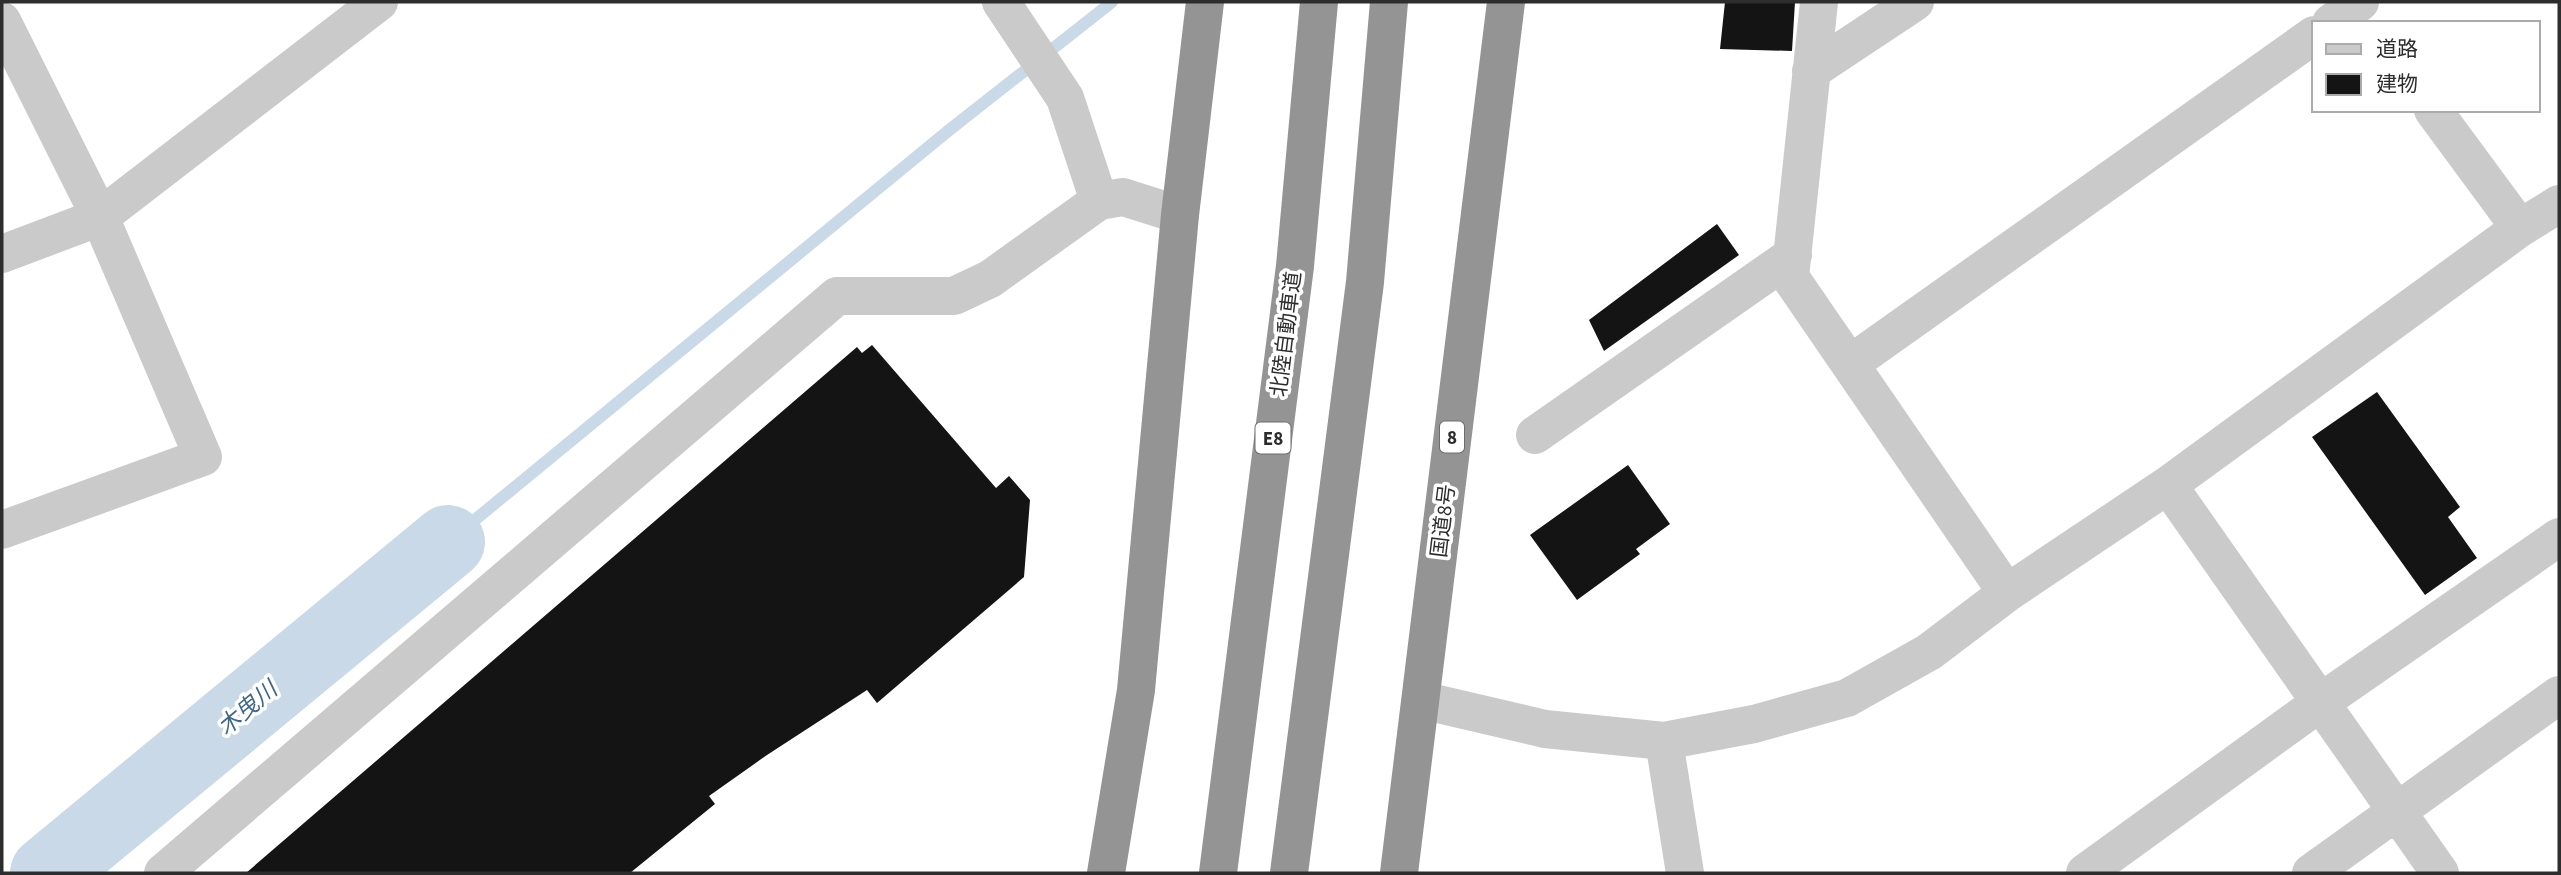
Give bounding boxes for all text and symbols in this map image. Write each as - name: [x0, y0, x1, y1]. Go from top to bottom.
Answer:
- legend: [2312, 21, 2540, 112]
- text: 道路: [2376, 34, 2418, 64]
- text: 建物: [2376, 69, 2418, 99]
- street label: 北陸自動車道: [1263, 270, 1309, 398]
- road number: E8: [1256, 422, 1290, 453]
- road number: 8: [1440, 422, 1464, 452]
- street label: 国道8号: [1424, 483, 1462, 559]
- water label: 木曳川: [210, 672, 287, 743]

